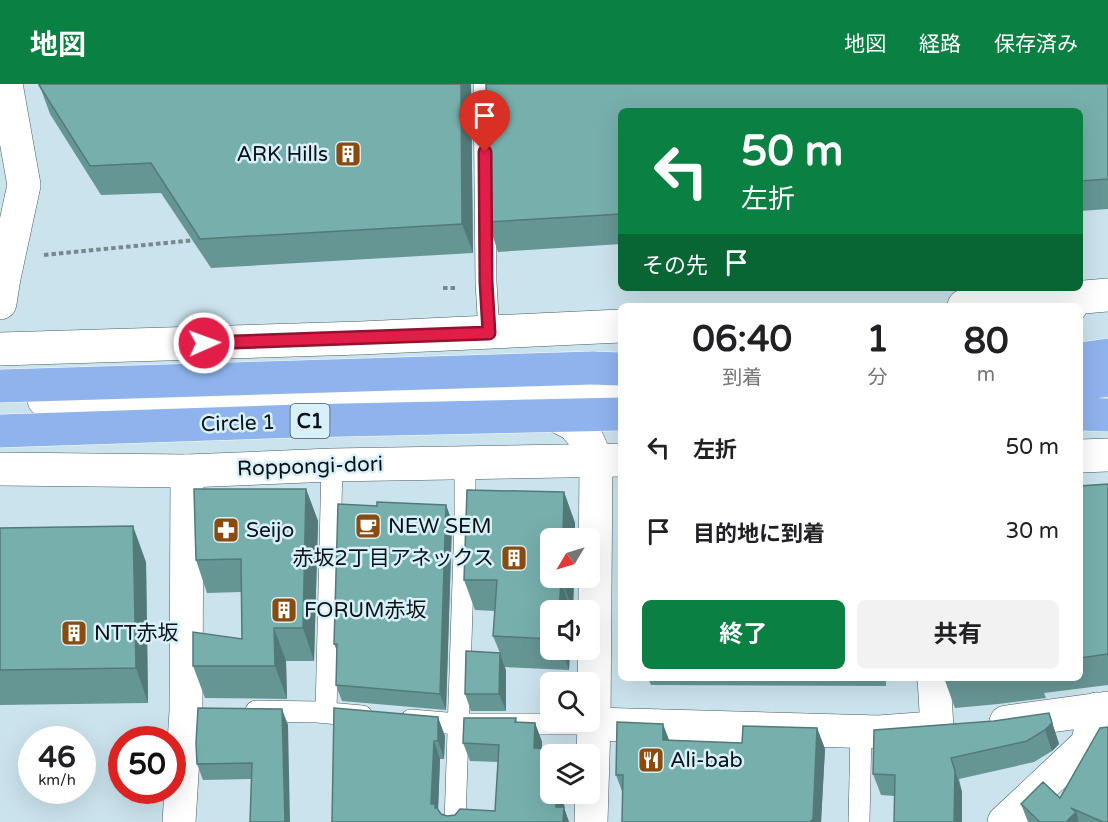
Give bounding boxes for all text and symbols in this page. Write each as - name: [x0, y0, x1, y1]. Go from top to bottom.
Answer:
- text: 地図: [30, 28, 86, 62]
- text: 地図: [844, 32, 886, 57]
- text: 経路: [919, 32, 961, 57]
- text: 保存済み: [994, 32, 1078, 57]
- pin: [459, 90, 510, 152]
- icon: arrive: [468, 99, 501, 132]
- text: 50 m: [741, 126, 843, 177]
- icon: left: [642, 132, 720, 210]
- building icon: ARK Hills: [333, 139, 363, 169]
- place label: ARK Hills: [236, 142, 328, 167]
- text: 左折: [741, 183, 795, 216]
- icon: arrive: [720, 246, 753, 279]
- text: その先: [642, 253, 708, 279]
- position arrow: [172, 311, 236, 375]
- text: 06:40: [692, 318, 792, 361]
- text: 1: [866, 318, 889, 361]
- text: 80: [963, 320, 1009, 363]
- text: m: [977, 363, 995, 387]
- text: 到着: [722, 366, 762, 390]
- text: 分: [868, 366, 888, 390]
- road number: C1: [290, 404, 330, 438]
- street label: Circle 1: [200, 410, 276, 437]
- icon: left: [642, 431, 675, 464]
- text: 50 m: [1005, 434, 1059, 460]
- text: 左折: [693, 437, 737, 463]
- street label: Roppongi-dori: [237, 451, 383, 482]
- cafe icon: NEW SEM: [353, 511, 383, 541]
- place label: NEW SEM: [388, 514, 492, 539]
- pharmacy icon: Seijo: [211, 515, 241, 545]
- icon: arrive: [642, 515, 675, 548]
- place label: Seijo: [246, 518, 294, 543]
- text: 30 m: [1005, 518, 1059, 544]
- text: 目的地に到着: [693, 521, 825, 547]
- north arrow: [540, 528, 600, 588]
- map controls: [540, 528, 600, 804]
- building icon: 赤坂2丁目アネックス: [499, 543, 529, 573]
- place label: 赤坂2丁目アネックス: [292, 546, 494, 571]
- building icon: FORUM赤坂: [269, 595, 299, 625]
- place label: FORUM赤坂: [304, 598, 427, 623]
- button: sound: [540, 600, 600, 660]
- button: 終了: [642, 600, 845, 669]
- button: 共有: [857, 600, 1059, 669]
- building icon: NTT赤坂: [59, 618, 89, 648]
- place label: NTT赤坂: [94, 621, 178, 646]
- button: search: [540, 672, 600, 732]
- speed limit sign: 50: [108, 726, 186, 804]
- text: 46: [38, 739, 76, 776]
- button: layers: [540, 744, 600, 804]
- restaurant icon: Ali-bab: [636, 745, 666, 775]
- place label: Ali-bab: [670, 748, 743, 773]
- text: km/h: [38, 771, 76, 789]

